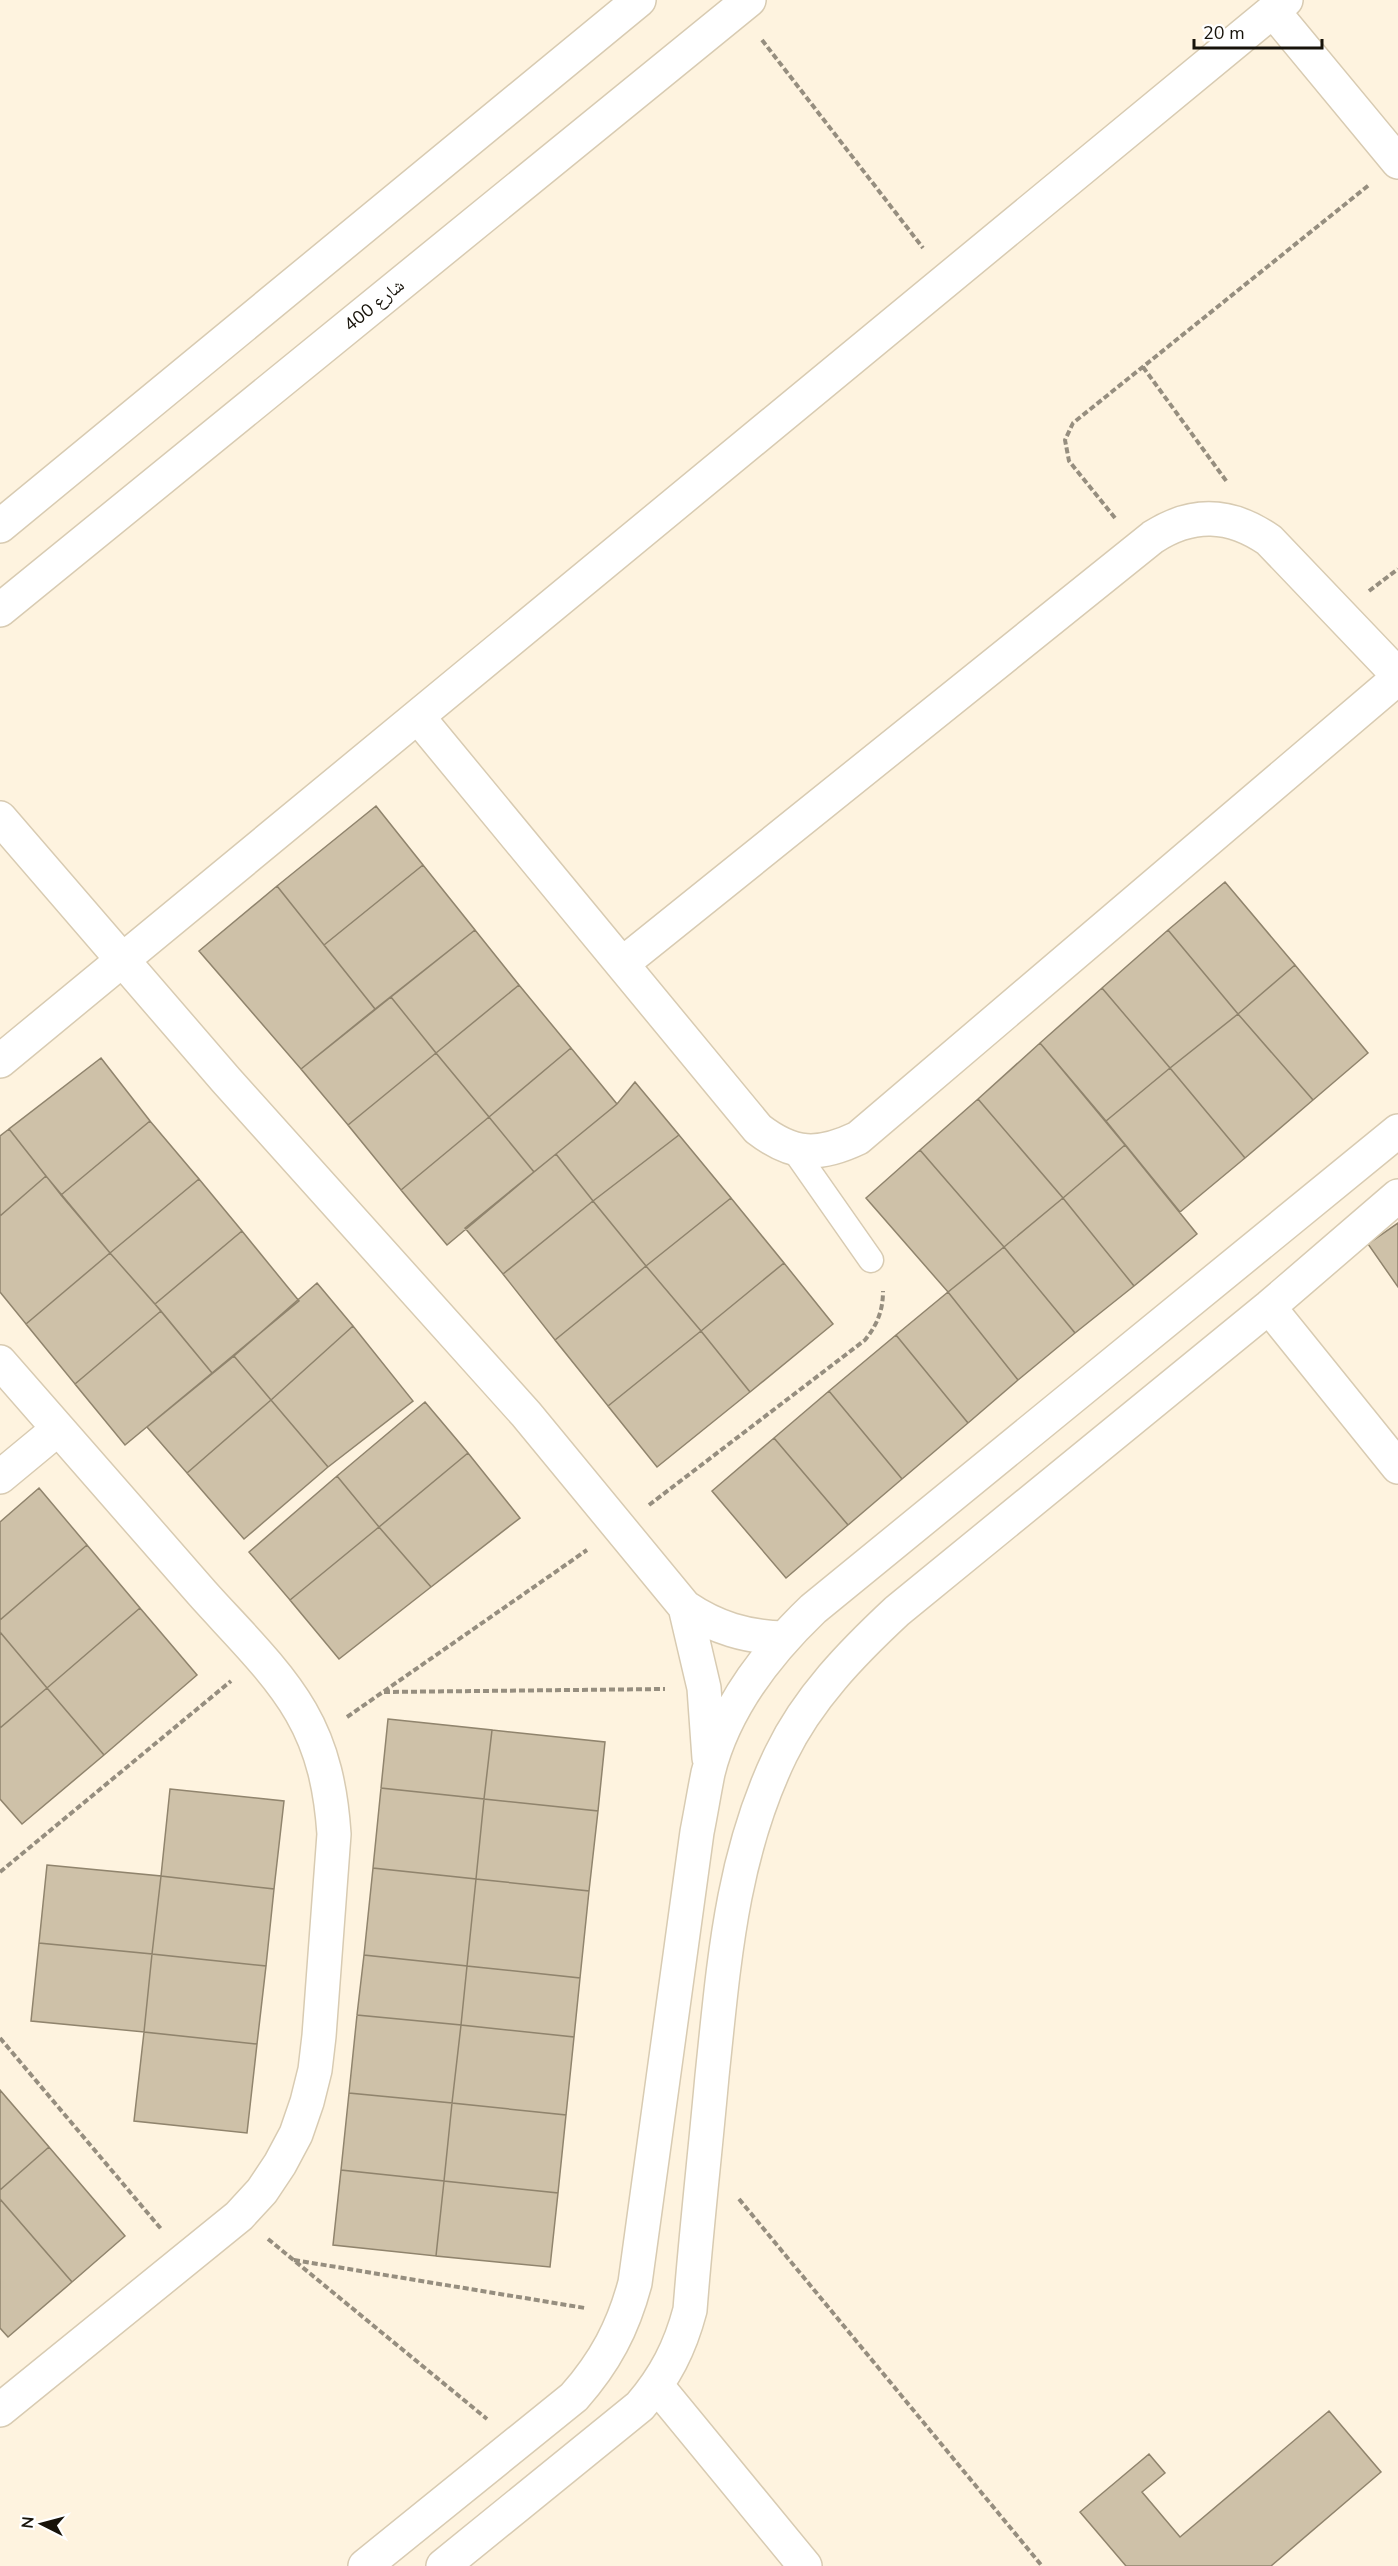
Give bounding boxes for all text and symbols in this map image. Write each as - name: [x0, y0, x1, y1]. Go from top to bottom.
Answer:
- scale bar: [1194, 12, 1322, 50]
- text: 20 m: [1203, 21, 1245, 45]
- street label: شارع 400: [339, 273, 409, 337]
- north arrow: [12, 2494, 72, 2554]
- text: N: [17, 2515, 40, 2530]

